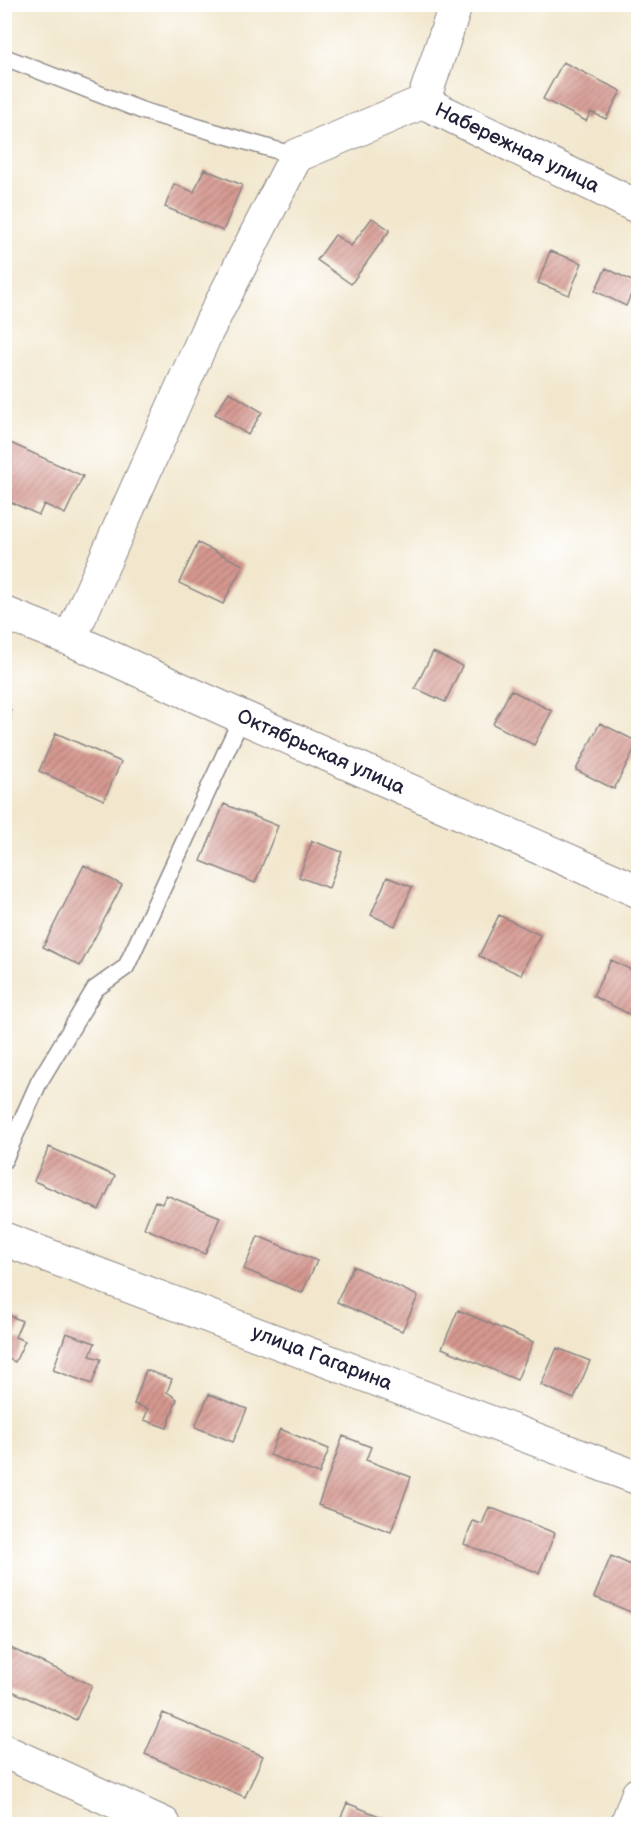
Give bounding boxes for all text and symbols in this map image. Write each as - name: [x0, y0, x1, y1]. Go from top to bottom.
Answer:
- street label: Набережная улица: [431, 98, 603, 198]
- street label: Октябрьская улица: [233, 704, 409, 800]
- street label: улица Гагарина: [248, 1320, 396, 1396]

